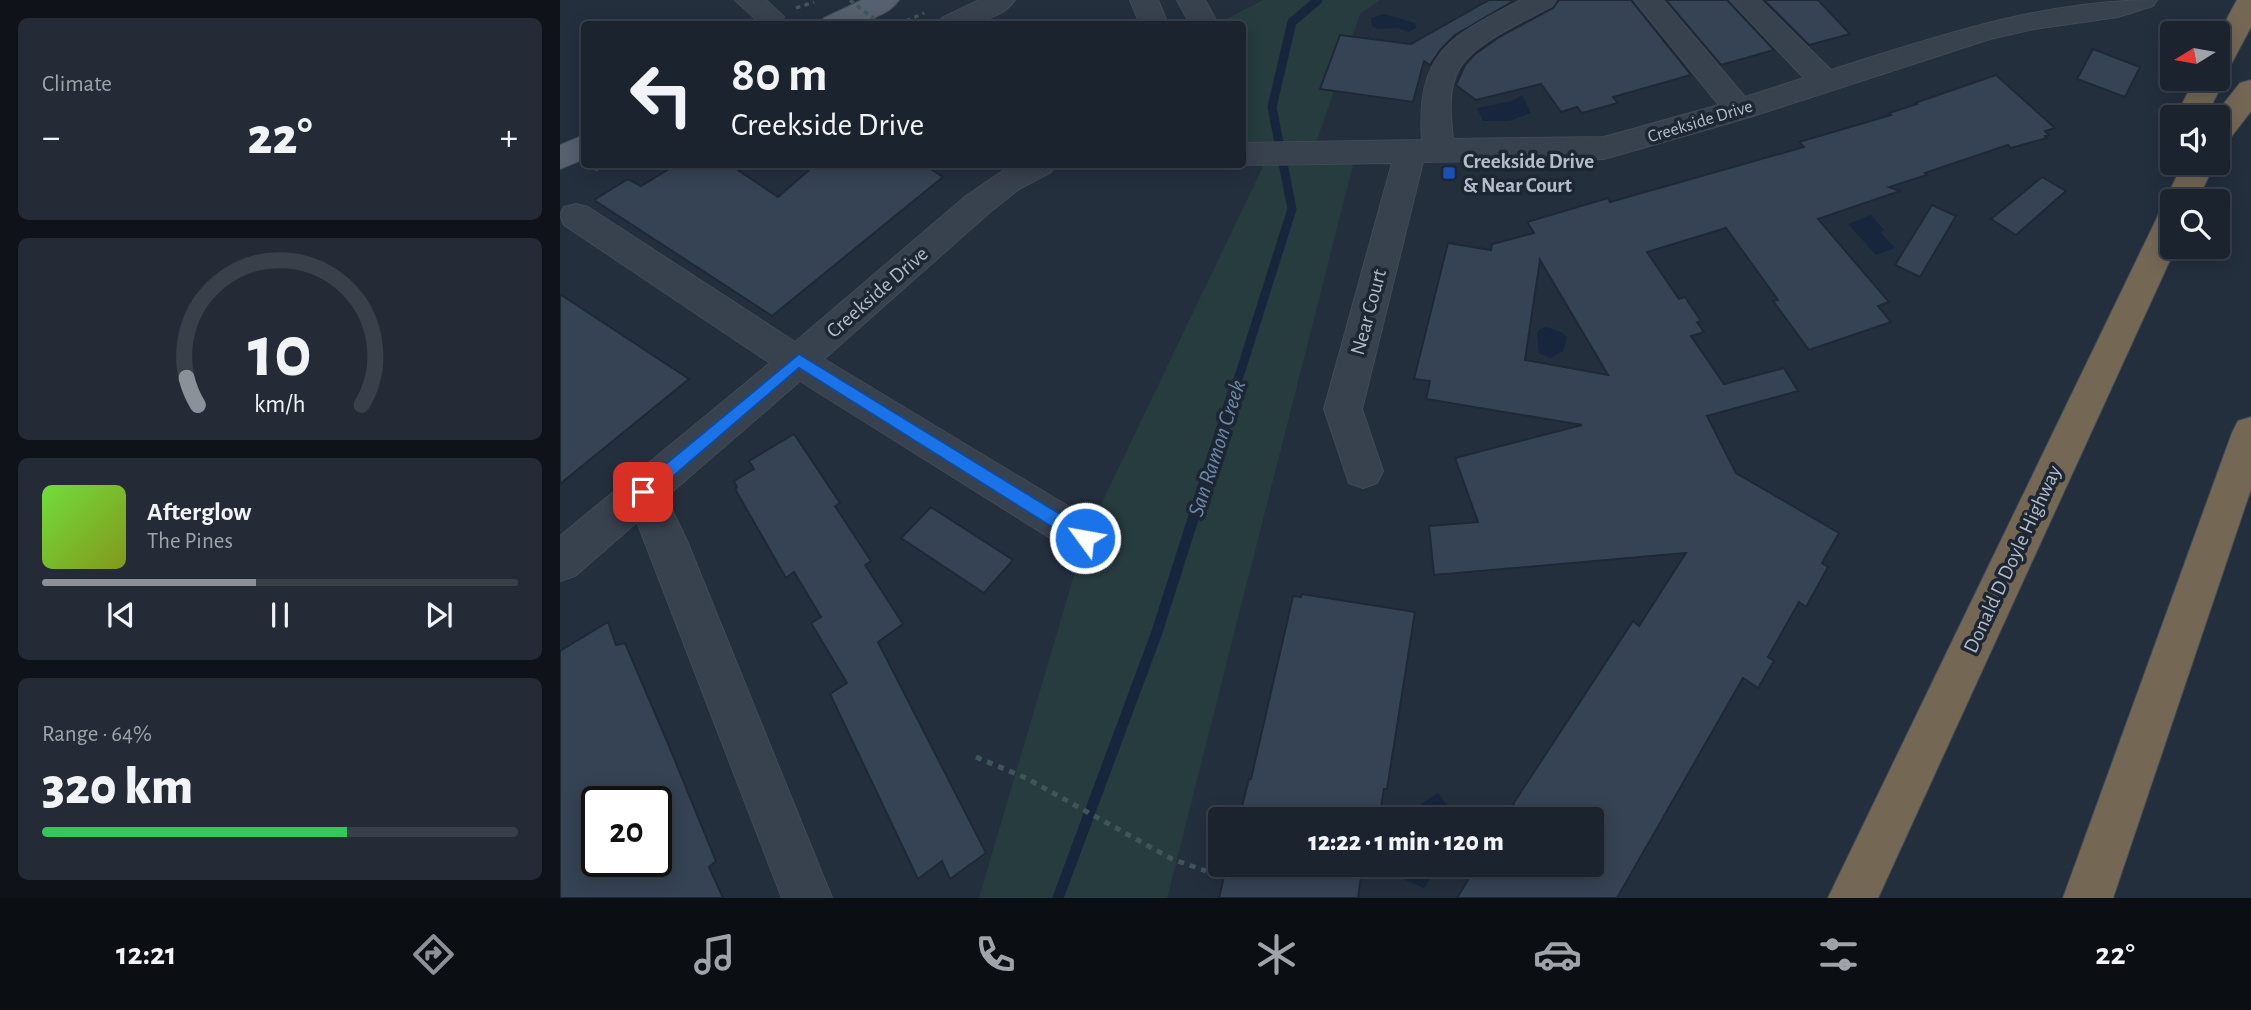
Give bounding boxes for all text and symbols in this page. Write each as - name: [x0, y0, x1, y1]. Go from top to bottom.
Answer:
- north arrow: [2160, 21, 2230, 91]
- map controls: [2160, 21, 2230, 259]
- icon: left: [616, 49, 707, 140]
- text: 80 m: [731, 51, 828, 100]
- text: Climate: [42, 73, 112, 96]
- street label: Creekside Drive: [1646, 97, 1755, 146]
- button: sound: [2160, 105, 2230, 175]
- text: Creekside Drive: [731, 109, 924, 141]
- text: 22°: [247, 111, 313, 163]
- text: −: [42, 119, 60, 157]
- text: +: [500, 119, 518, 157]
- place label: Creekside Drive & Near Court: [1463, 151, 1594, 196]
- marker: Creekside Drive & Near Court: [1441, 165, 1457, 181]
- button: search: [2160, 189, 2230, 259]
- street label: Creekside Drive: [823, 243, 932, 342]
- street label: Near Court: [1347, 267, 1390, 357]
- text: 10: [248, 317, 312, 390]
- water label: San Ramon Creek: [1185, 377, 1250, 520]
- text: km/h: [254, 392, 306, 417]
- pin: [613, 462, 673, 522]
- street label: Donald D Doyle Highway: [1960, 462, 2065, 656]
- icon: arrive: [624, 473, 662, 511]
- text: Afterglow: [147, 499, 251, 525]
- position arrow: [1048, 501, 1122, 575]
- text: The Pines: [147, 530, 233, 553]
- icon: previous: [102, 596, 140, 634]
- icon: pause: [261, 596, 299, 634]
- icon: next: [420, 596, 458, 634]
- text: Range · 64%: [42, 723, 152, 746]
- text: 320 km: [42, 761, 193, 813]
- speed limit sign: 20: [581, 786, 672, 877]
- text: 12:22 · 1 min · 120 m: [1308, 829, 1504, 855]
- icon: directions: [409, 930, 458, 979]
- icon: music: [690, 930, 739, 979]
- icon: phone: [971, 930, 1020, 979]
- icon: climate: [1252, 930, 1301, 979]
- icon: car: [1533, 930, 1582, 979]
- icon: filters: [1814, 930, 1863, 979]
- text: 12:21: [116, 938, 177, 970]
- text: 22°: [2095, 938, 2135, 970]

